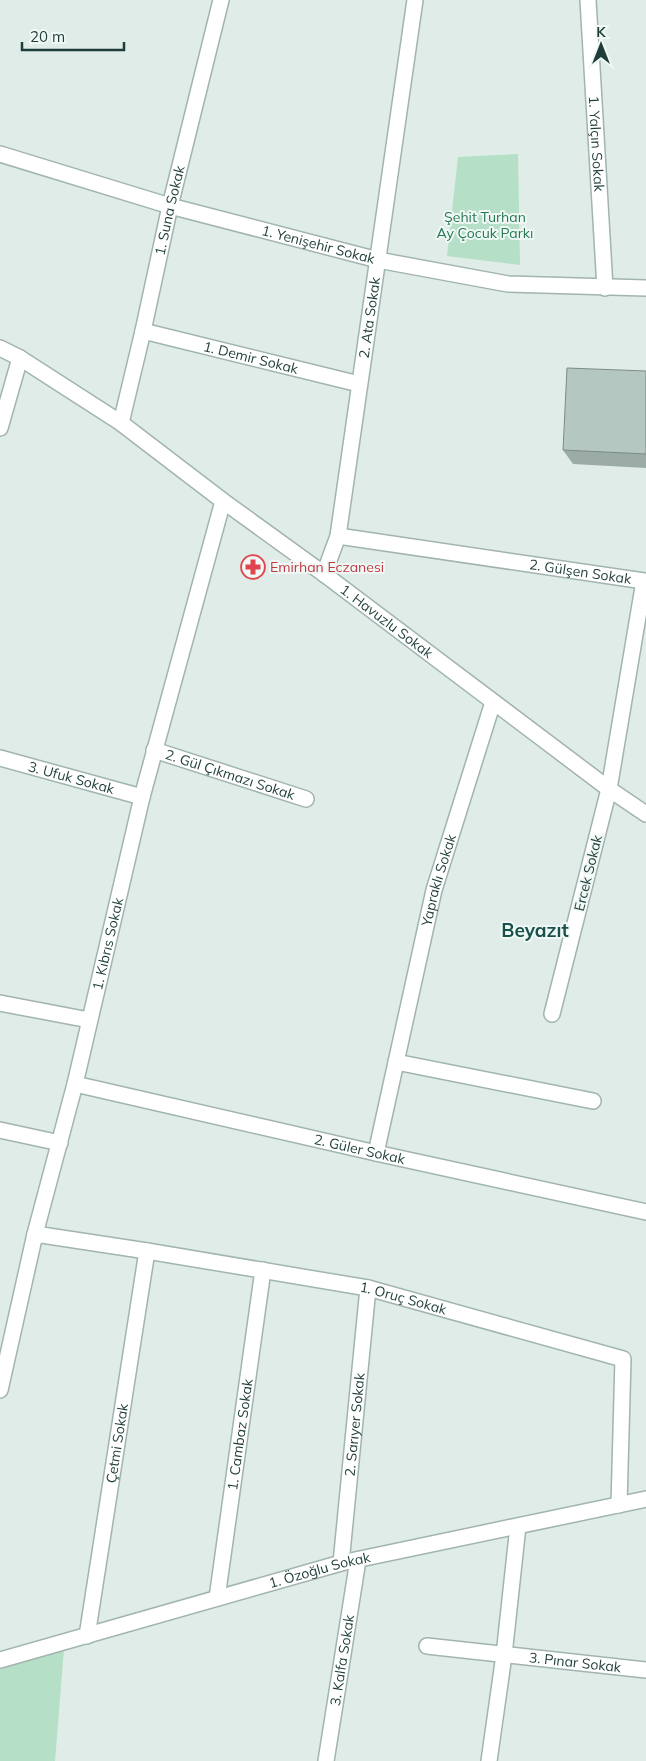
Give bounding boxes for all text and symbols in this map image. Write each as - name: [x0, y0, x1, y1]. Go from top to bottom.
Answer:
- scale bar: [22, 20, 125, 52]
- north arrow: [576, 20, 626, 70]
- text: K: [596, 23, 606, 41]
- text: 20 m: [30, 27, 65, 46]
- street label: 1. Yalçın Sokak: [585, 95, 608, 193]
- street label: 1. Suna Sokak: [151, 163, 189, 257]
- park label: Şehit Turhan Ay Çocuk Parkı: [437, 208, 533, 242]
- street label: 1. Yenişehir Sokak: [260, 221, 378, 268]
- street label: 2. Ata Sokak: [355, 275, 384, 360]
- street label: 1. Demir Sokak: [201, 337, 301, 378]
- pharmacy icon: Emirhan Eczanesi: [240, 554, 266, 580]
- street label: 2. Gülşen Sokak: [528, 555, 633, 588]
- place label: Emirhan Eczanesi: [270, 558, 384, 576]
- street label: 1. Havuzlu Sokak: [337, 580, 437, 663]
- street label: 2. Gül Çıkmazı Sokak: [163, 745, 298, 804]
- street label: 3. Ufuk Sokak: [26, 757, 117, 798]
- street label: Yapraklı Sokak: [417, 831, 460, 929]
- street label: Ercek Sokak: [570, 832, 606, 913]
- street label: 1. Kıbrıs Sokak: [88, 895, 127, 992]
- district label: Beyazıt: [501, 918, 569, 942]
- street label: 2. Güler Sokak: [312, 1130, 408, 1168]
- street label: 1. Oruç Sokak: [359, 1278, 450, 1319]
- street label: 2. Sarıyer Sokak: [341, 1371, 369, 1477]
- street label: 1. Cambaz Sokak: [223, 1377, 257, 1492]
- street label: Çetmi Sokak: [102, 1401, 132, 1484]
- street label: 1. Özoğlu Sokak: [267, 1548, 373, 1592]
- street label: 3. Kalfa Sokak: [326, 1613, 358, 1707]
- street label: 3. Pınar Sokak: [528, 1648, 623, 1676]

